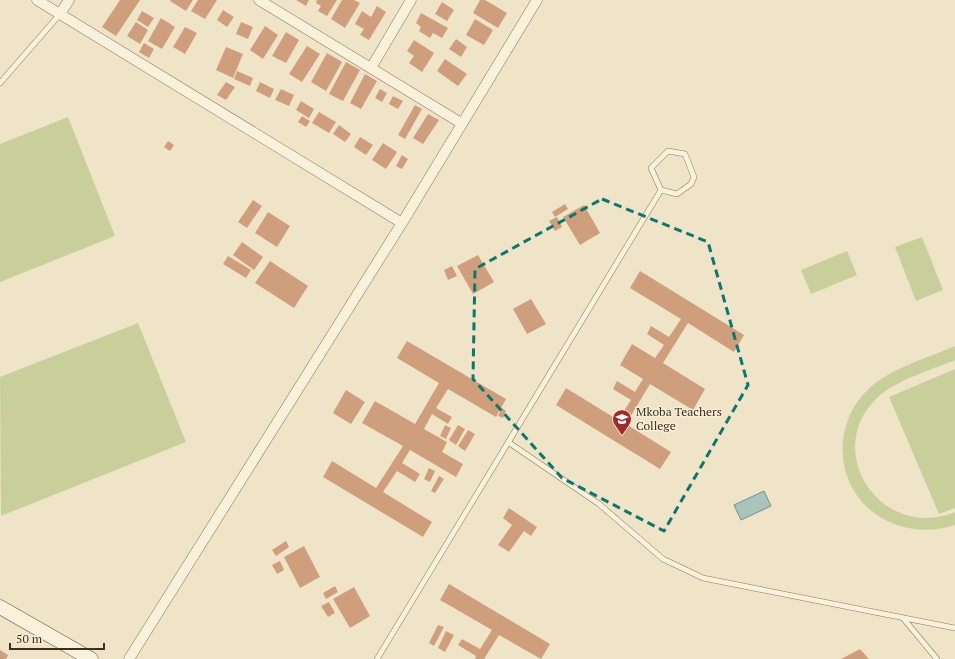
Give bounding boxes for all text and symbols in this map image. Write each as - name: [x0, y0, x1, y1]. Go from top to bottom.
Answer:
- place label: Mkoba Teachers College: [636, 404, 722, 433]
- school or university icon: Mkoba Teachers College: [611, 408, 633, 436]
- scale bar: [10, 625, 104, 651]
- text: 50 m: [16, 631, 43, 646]

